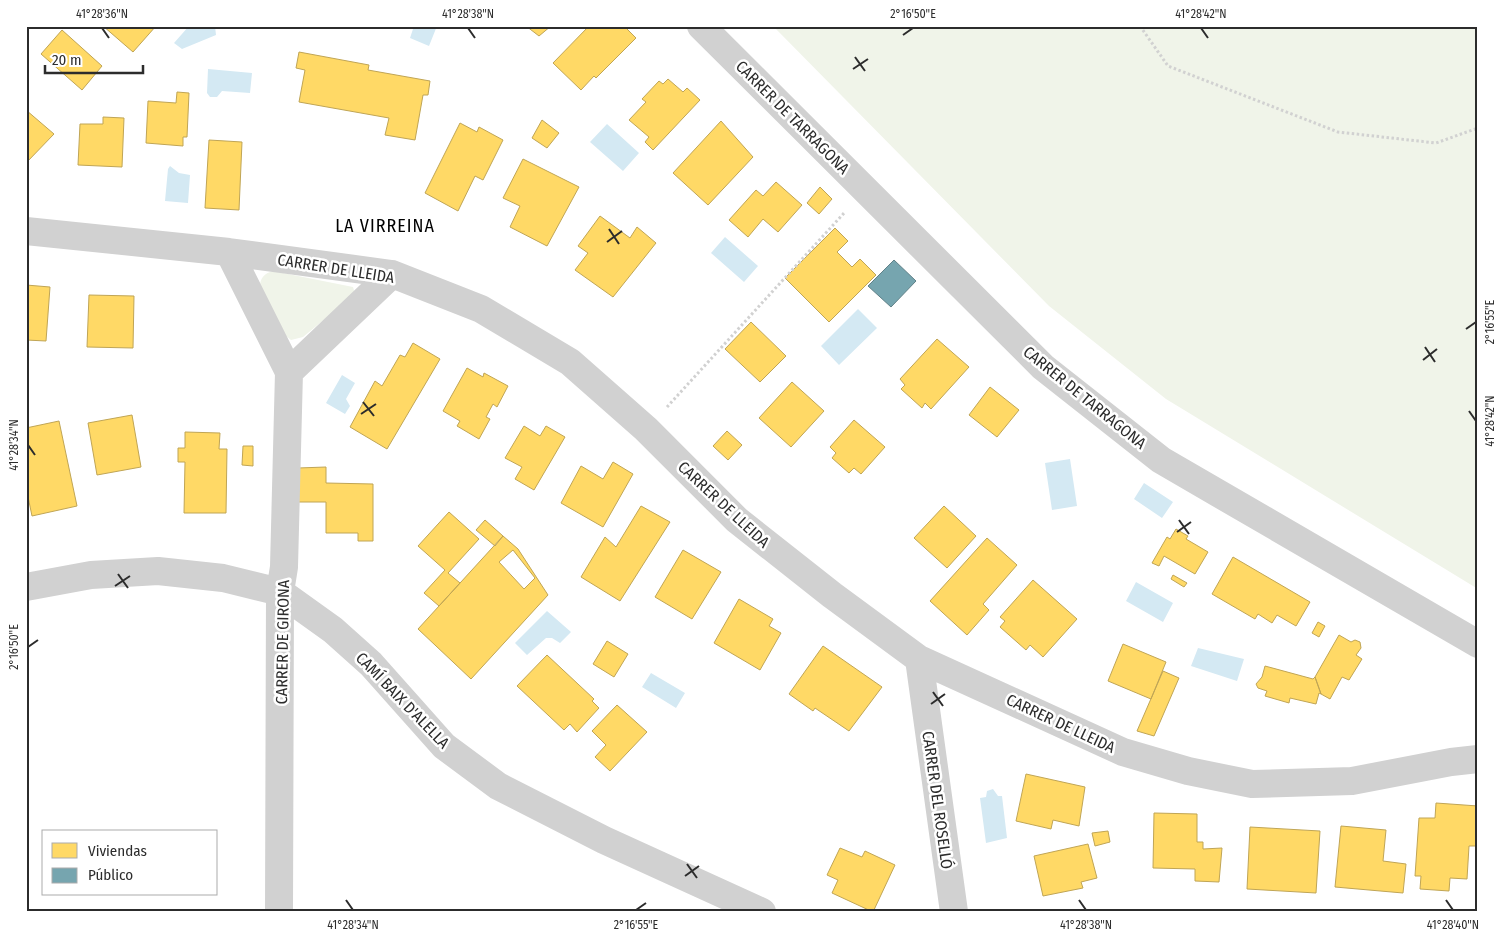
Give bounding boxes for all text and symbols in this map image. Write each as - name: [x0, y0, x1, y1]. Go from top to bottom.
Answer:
- text: 41°28'36"N: [76, 7, 128, 21]
- text: 41°28'38"N: [442, 7, 494, 21]
- text: 2°16'50"E: [890, 7, 936, 21]
- text: 41°28'42"N: [1175, 7, 1227, 21]
- scale bar: [45, 42, 142, 74]
- text: 20 m: [52, 51, 82, 69]
- street label: CARRER DE TARRAGONA: [732, 57, 854, 178]
- district label: LA VIRREINA: [335, 215, 435, 237]
- street label: CARRER DE LLEIDA: [276, 250, 396, 287]
- text: 2°16'55"E: [1483, 299, 1497, 344]
- street label: CARRER DE TARRAGONA: [1019, 342, 1150, 453]
- text: 41°28'42"N: [1483, 395, 1497, 447]
- text: 41°28'34"N: [7, 419, 21, 471]
- street label: CARRER DE LLEIDA: [674, 457, 774, 552]
- street label: CARRER DE GIRONA: [272, 579, 293, 704]
- text: 2°16'50"E: [7, 624, 21, 670]
- street label: CAMÍ BAIX D'ALELLA: [352, 648, 454, 753]
- street label: CARRER DE LLEIDA: [1003, 690, 1119, 757]
- street label: CARRER DEL ROSELLÓ: [918, 730, 957, 870]
- legend: [42, 830, 218, 896]
- text: Viviendas: [88, 842, 147, 860]
- text: Público: [88, 866, 133, 884]
- text: 41°28'34"N: [327, 918, 379, 932]
- text: 2°16'55"E: [614, 918, 659, 932]
- text: 41°28'38"N: [1060, 918, 1112, 932]
- text: 41°28'40"N: [1427, 918, 1479, 932]

